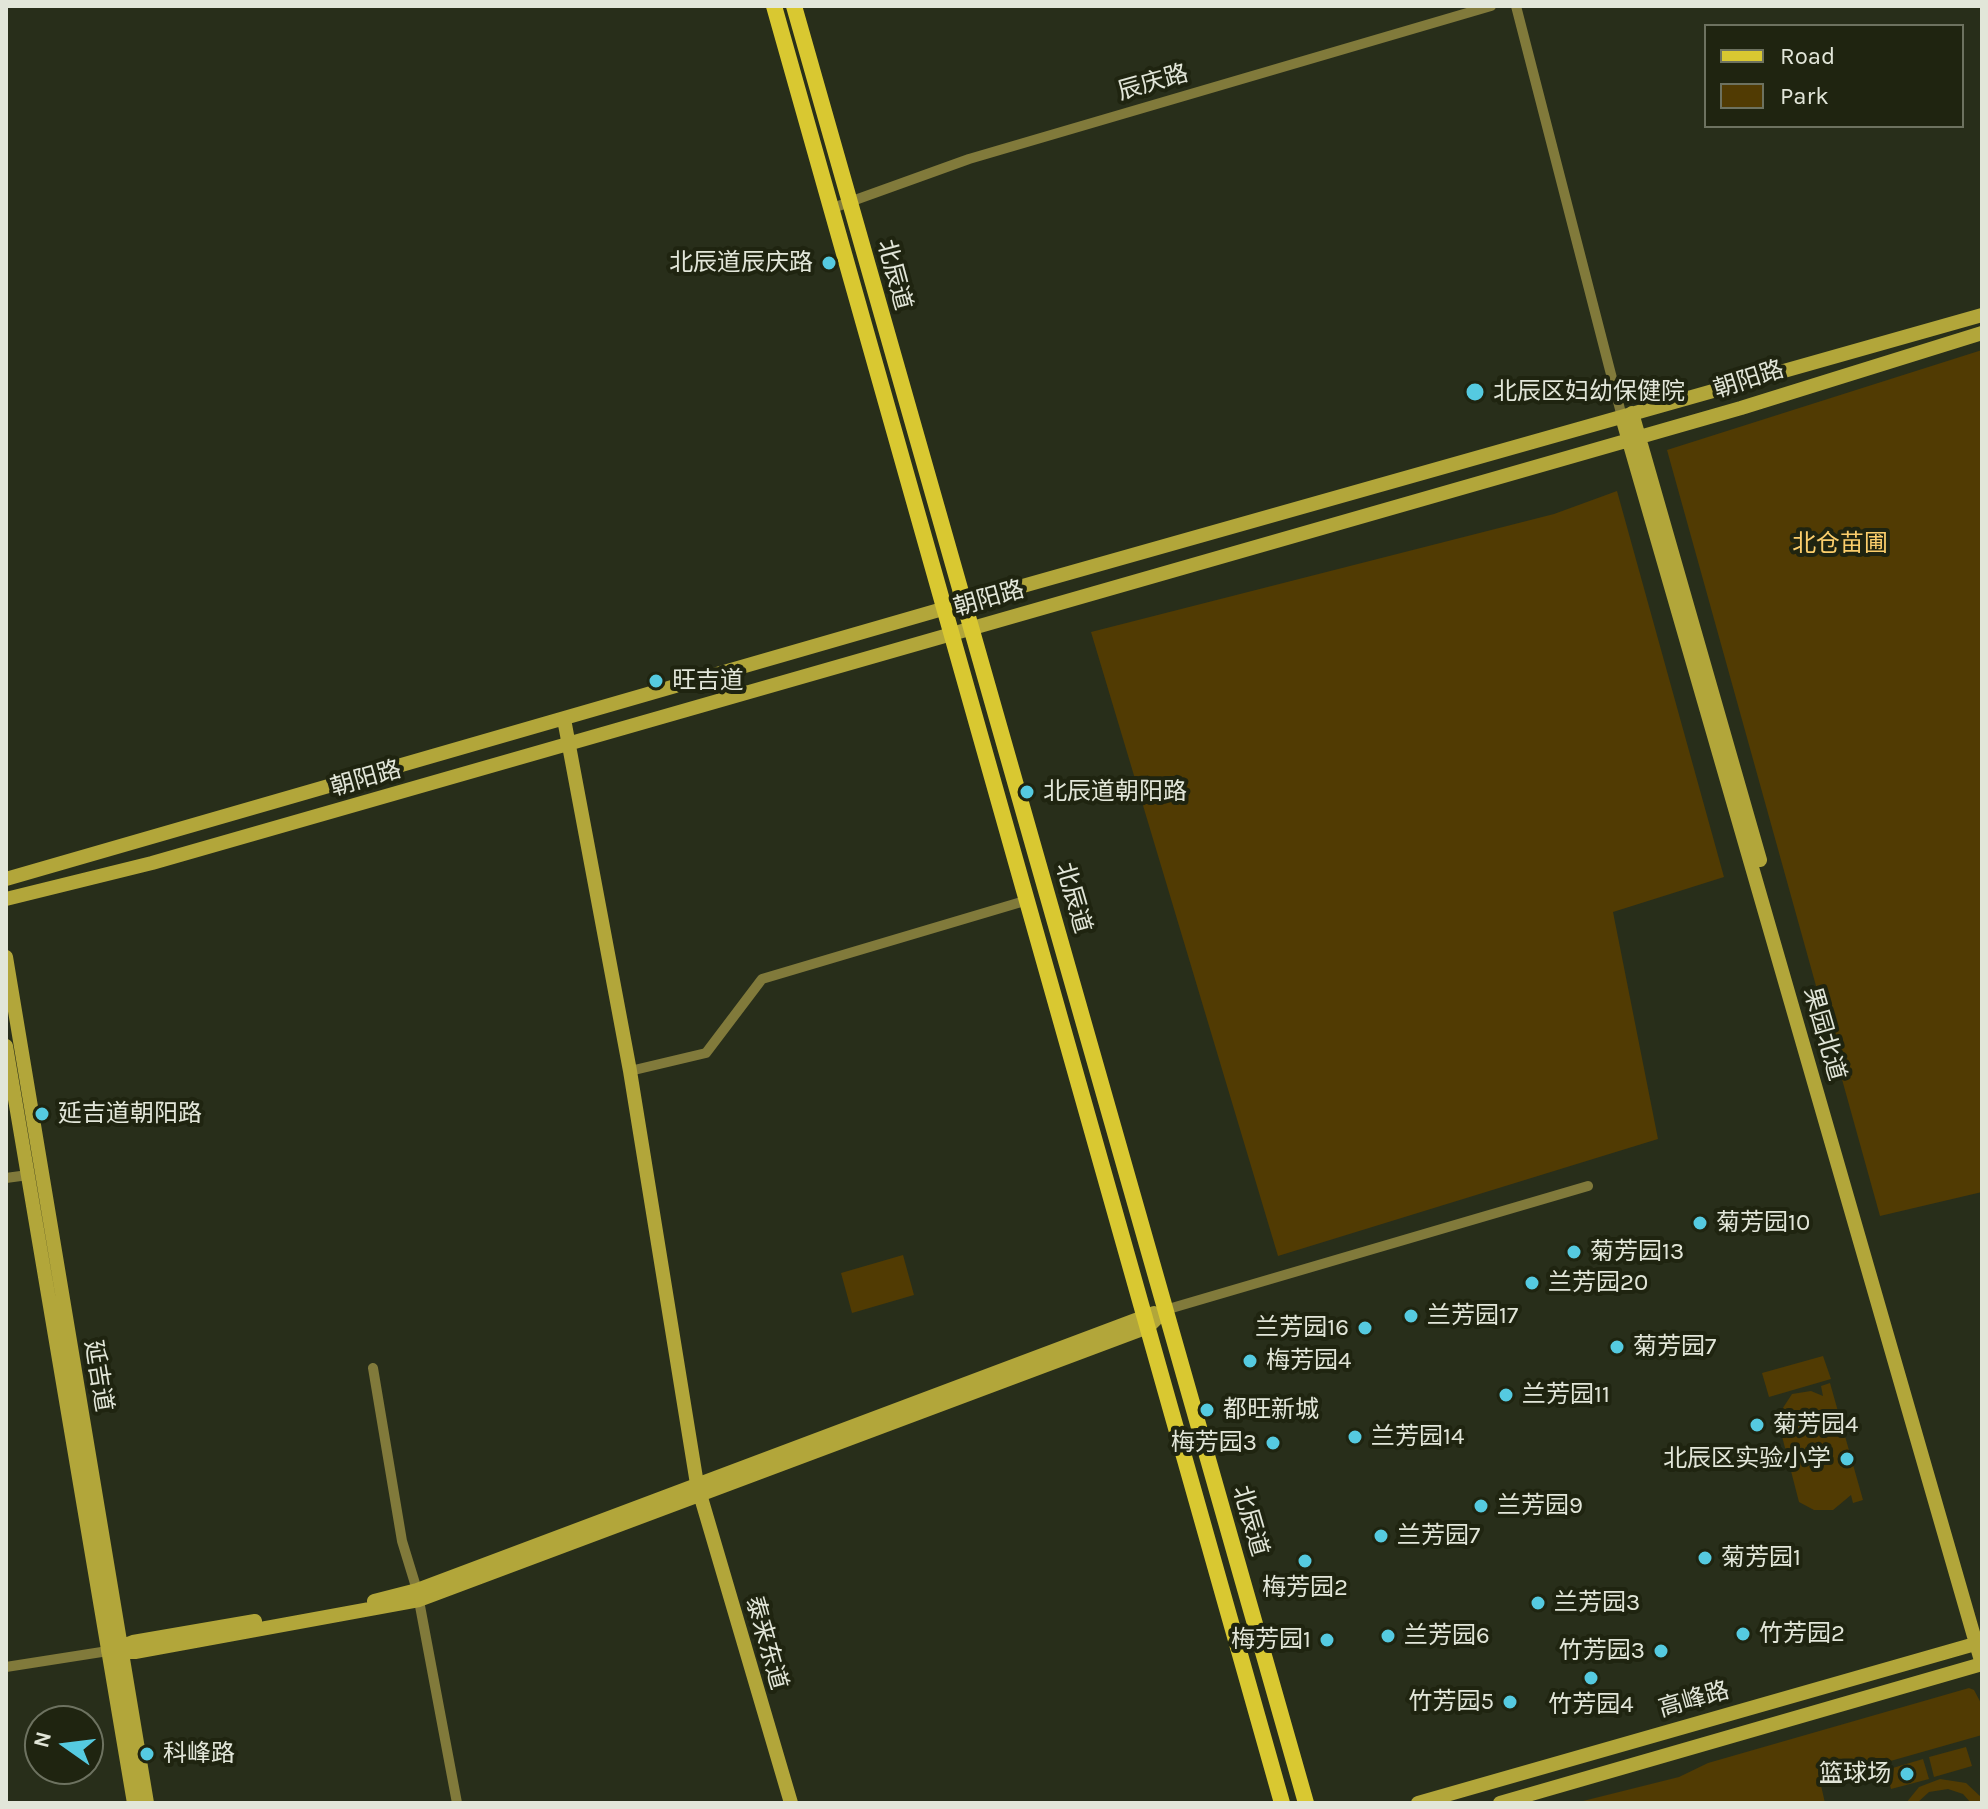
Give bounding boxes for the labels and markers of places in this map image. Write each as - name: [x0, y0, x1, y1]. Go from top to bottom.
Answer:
- place label: 北辰道辰庆路: [669, 249, 813, 277]
- marker: 北辰道辰庆路: [820, 254, 838, 272]
- place label: 北辰区妇幼保健院: [1493, 378, 1685, 406]
- marker: 北辰区妇幼保健院: [1464, 381, 1486, 403]
- place label: 旺吉道: [672, 667, 744, 695]
- marker: 旺吉道: [647, 672, 665, 690]
- place label: 北辰道朝阳路: [1043, 778, 1187, 806]
- marker: 北辰道朝阳路: [1018, 783, 1036, 801]
- place label: 延吉道朝阳路: [58, 1100, 202, 1128]
- marker: 延吉道朝阳路: [33, 1105, 51, 1123]
- place label: 菊芳园10: [1716, 1209, 1810, 1237]
- marker: 菊芳园10: [1691, 1214, 1709, 1232]
- place label: 菊芳园13: [1590, 1238, 1684, 1266]
- marker: 菊芳园13: [1565, 1243, 1583, 1261]
- place label: 兰芳园20: [1548, 1269, 1648, 1297]
- marker: 兰芳园20: [1523, 1274, 1541, 1292]
- place label: 兰芳园17: [1427, 1302, 1518, 1330]
- marker: 兰芳园17: [1402, 1307, 1420, 1325]
- place label: 兰芳园16: [1255, 1314, 1349, 1342]
- marker: 兰芳园16: [1356, 1319, 1374, 1337]
- place label: 菊芳园7: [1633, 1333, 1716, 1361]
- marker: 菊芳园7: [1608, 1338, 1626, 1356]
- place label: 梅芳园4: [1266, 1347, 1351, 1375]
- marker: 梅芳园4: [1241, 1352, 1259, 1370]
- place label: 兰芳园11: [1522, 1381, 1610, 1409]
- marker: 兰芳园11: [1497, 1386, 1515, 1404]
- place label: 都旺新城: [1223, 1396, 1319, 1424]
- marker: 都旺新城: [1198, 1401, 1216, 1419]
- place label: 菊芳园4: [1773, 1411, 1858, 1439]
- marker: 菊芳园4: [1748, 1416, 1766, 1434]
- place label: 兰芳园14: [1371, 1423, 1464, 1451]
- marker: 兰芳园14: [1346, 1428, 1364, 1446]
- place label: 梅芳园3: [1171, 1429, 1257, 1457]
- marker: 梅芳园3: [1264, 1434, 1282, 1452]
- place label: 北辰区实验小学: [1663, 1445, 1831, 1473]
- marker: 北辰区实验小学: [1838, 1450, 1856, 1468]
- place label: 兰芳园9: [1497, 1492, 1583, 1520]
- marker: 兰芳园9: [1472, 1497, 1490, 1515]
- place label: 兰芳园7: [1397, 1522, 1480, 1550]
- marker: 兰芳园7: [1372, 1527, 1390, 1545]
- place label: 菊芳园1: [1721, 1544, 1801, 1572]
- marker: 菊芳园1: [1696, 1549, 1714, 1567]
- marker: 梅芳园2: [1296, 1552, 1314, 1570]
- place label: 梅芳园2: [1262, 1574, 1348, 1602]
- place label: 兰芳园3: [1554, 1589, 1640, 1617]
- marker: 兰芳园3: [1529, 1594, 1547, 1612]
- place label: 竹芳园2: [1759, 1620, 1845, 1648]
- place label: 兰芳园6: [1404, 1622, 1490, 1650]
- marker: 竹芳园2: [1734, 1625, 1752, 1643]
- place label: 梅芳园1: [1231, 1626, 1311, 1654]
- marker: 兰芳园6: [1379, 1627, 1397, 1645]
- marker: 梅芳园1: [1318, 1631, 1336, 1649]
- place label: 竹芳园3: [1559, 1637, 1645, 1665]
- marker: 竹芳园3: [1652, 1642, 1670, 1660]
- marker: 竹芳园4: [1582, 1669, 1600, 1687]
- place label: 竹芳园5: [1408, 1688, 1494, 1716]
- place label: 竹芳园4: [1548, 1691, 1634, 1719]
- marker: 竹芳园5: [1501, 1693, 1519, 1711]
- place label: 科峰路: [163, 1740, 235, 1768]
- marker: 科峰路: [138, 1745, 156, 1763]
- place label: 篮球场: [1819, 1760, 1891, 1788]
- marker: 篮球场: [1898, 1765, 1916, 1783]

